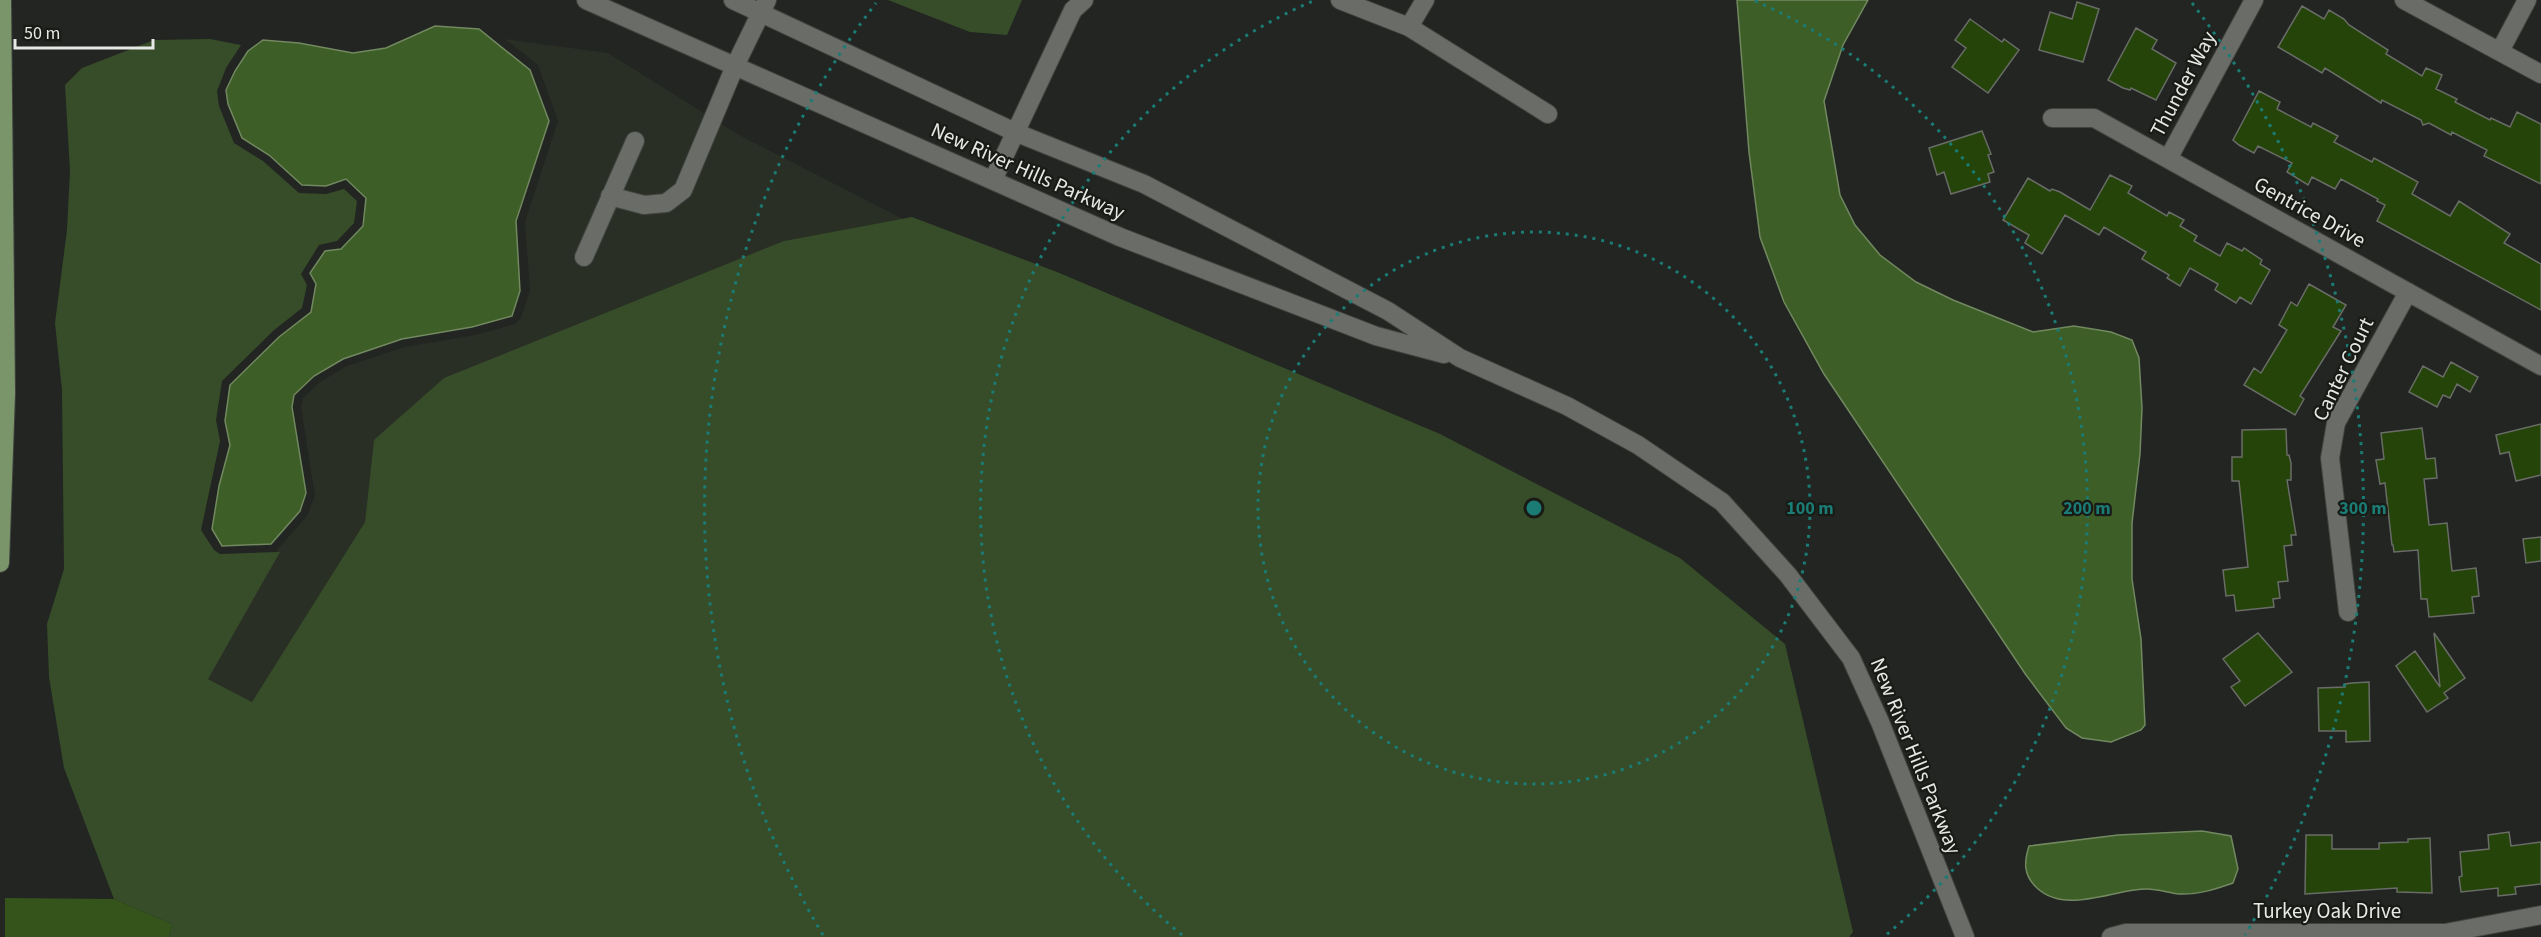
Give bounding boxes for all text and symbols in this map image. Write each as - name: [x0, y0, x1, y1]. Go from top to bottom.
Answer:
- scale bar: [15, 12, 153, 50]
- text: 50 m: [24, 21, 60, 46]
- street label: Thunder Way: [2143, 26, 2223, 142]
- street label: New River Hills Parkway: [926, 115, 1130, 227]
- street label: Gentrice Drive: [2249, 169, 2371, 255]
- street label: Canter Court: [2305, 312, 2381, 426]
- text: 100 m: [1786, 496, 1834, 521]
- text: 200 m: [2063, 496, 2111, 521]
- text: 300 m: [2339, 496, 2387, 521]
- centre of rings: [1524, 498, 1544, 518]
- street label: New River Hills Parkway: [1863, 653, 1969, 859]
- street label: Turkey Oak Drive: [2253, 896, 2401, 926]

